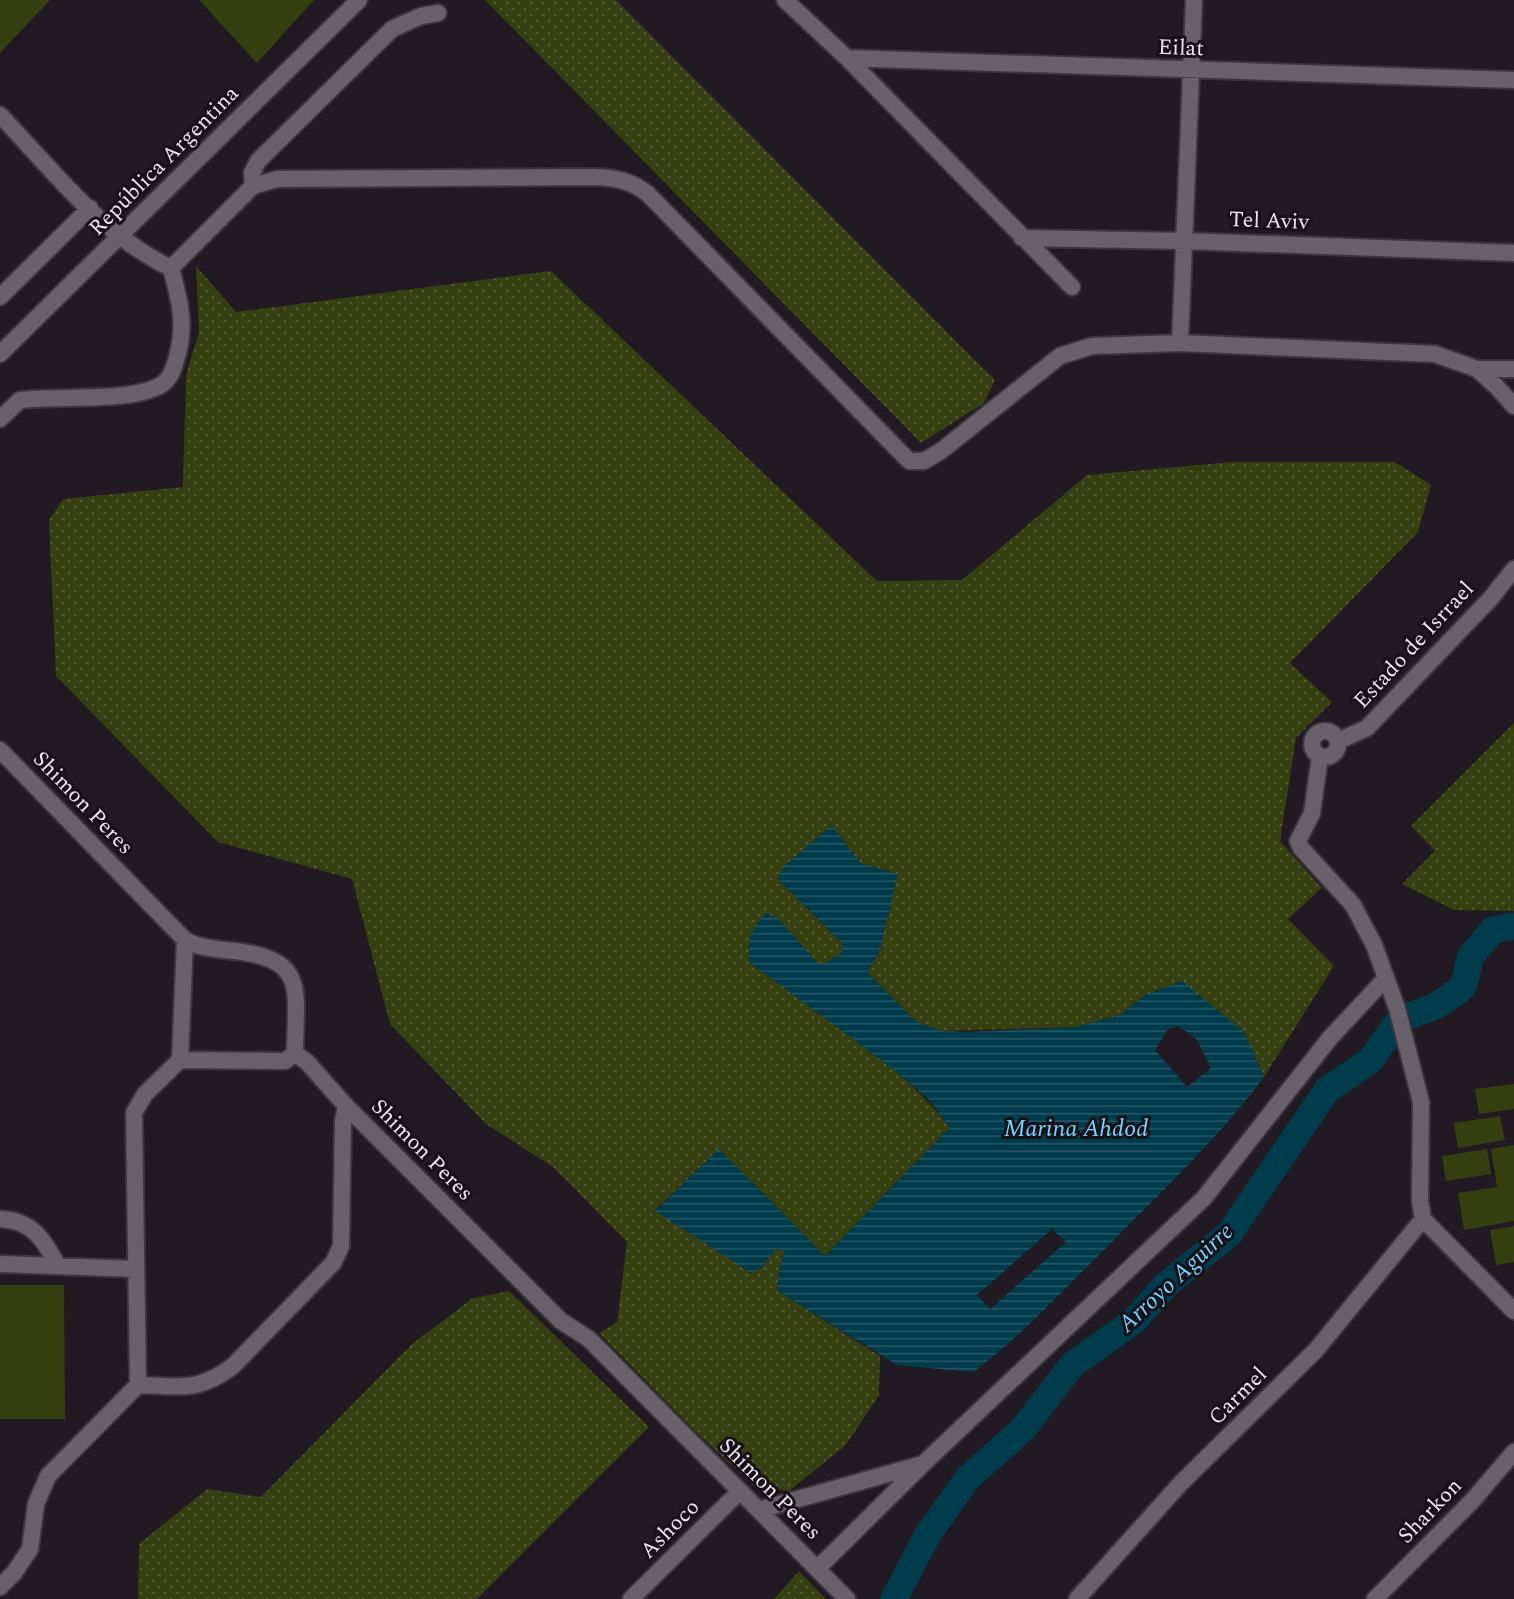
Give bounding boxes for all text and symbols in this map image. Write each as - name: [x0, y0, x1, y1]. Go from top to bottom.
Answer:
- street label: Eilat: [1157, 31, 1205, 65]
- street label: República Argentina: [81, 78, 247, 244]
- street label: Tel Aviv: [1228, 203, 1311, 239]
- street label: Estado de Isrrael: [1346, 574, 1482, 716]
- street label: Shimon Peres: [25, 744, 141, 862]
- street label: Shimon Peres: [363, 1091, 481, 1209]
- water label: Marina Ahdod: [1004, 1111, 1148, 1147]
- water label: Arroyo Aguirre: [1109, 1215, 1242, 1342]
- street label: Carmel: [1201, 1359, 1275, 1433]
- street label: Shimon Peres: [711, 1430, 829, 1548]
- street label: Sharkon: [1390, 1471, 1470, 1551]
- street label: Ashoco: [633, 1492, 707, 1566]

